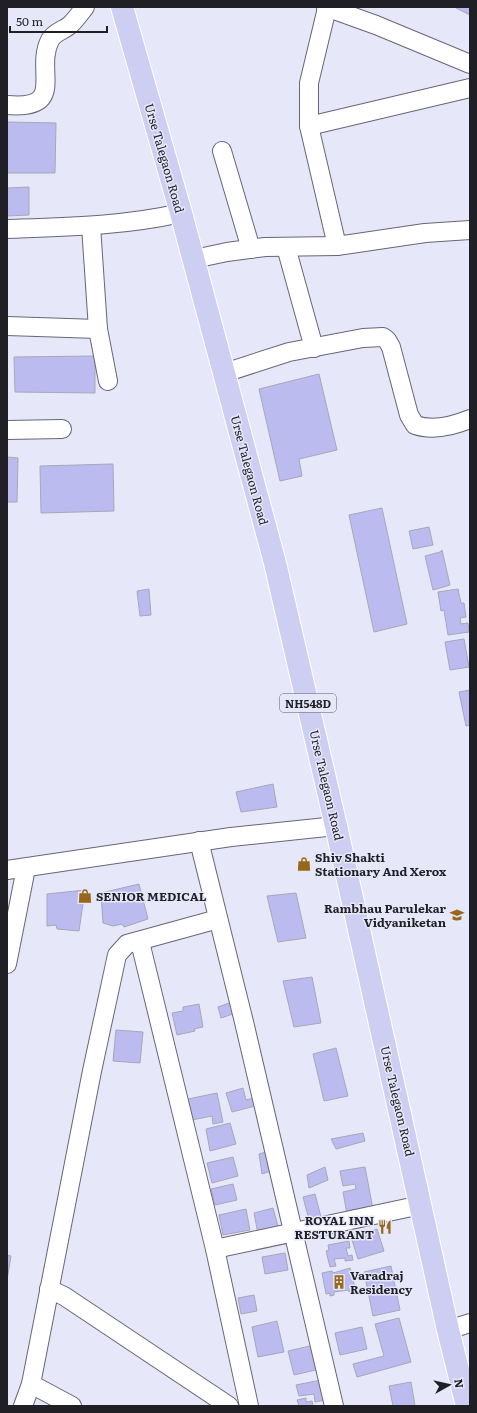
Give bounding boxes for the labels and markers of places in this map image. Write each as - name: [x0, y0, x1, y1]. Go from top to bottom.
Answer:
- place label: Shiv Shakti Stationary And Xerox: [315, 848, 447, 880]
- shop icon: Shiv Shakti Stationary And Xerox: [296, 856, 312, 872]
- place label: SENIOR MEDICAL: [96, 887, 207, 905]
- shop icon: SENIOR MEDICAL: [77, 888, 93, 904]
- place label: Rambhau Parulekar Vidyaniketan: [324, 899, 447, 931]
- school or university icon: Rambhau Parulekar Vidyaniketan: [449, 907, 465, 923]
- place label: ROYAL INN RESTURANT: [294, 1211, 374, 1243]
- restaurant icon: ROYAL INN RESTURANT: [377, 1219, 393, 1235]
- place label: Varadraj Residency: [350, 1266, 413, 1298]
- building icon: Varadraj Residency: [331, 1274, 347, 1290]

